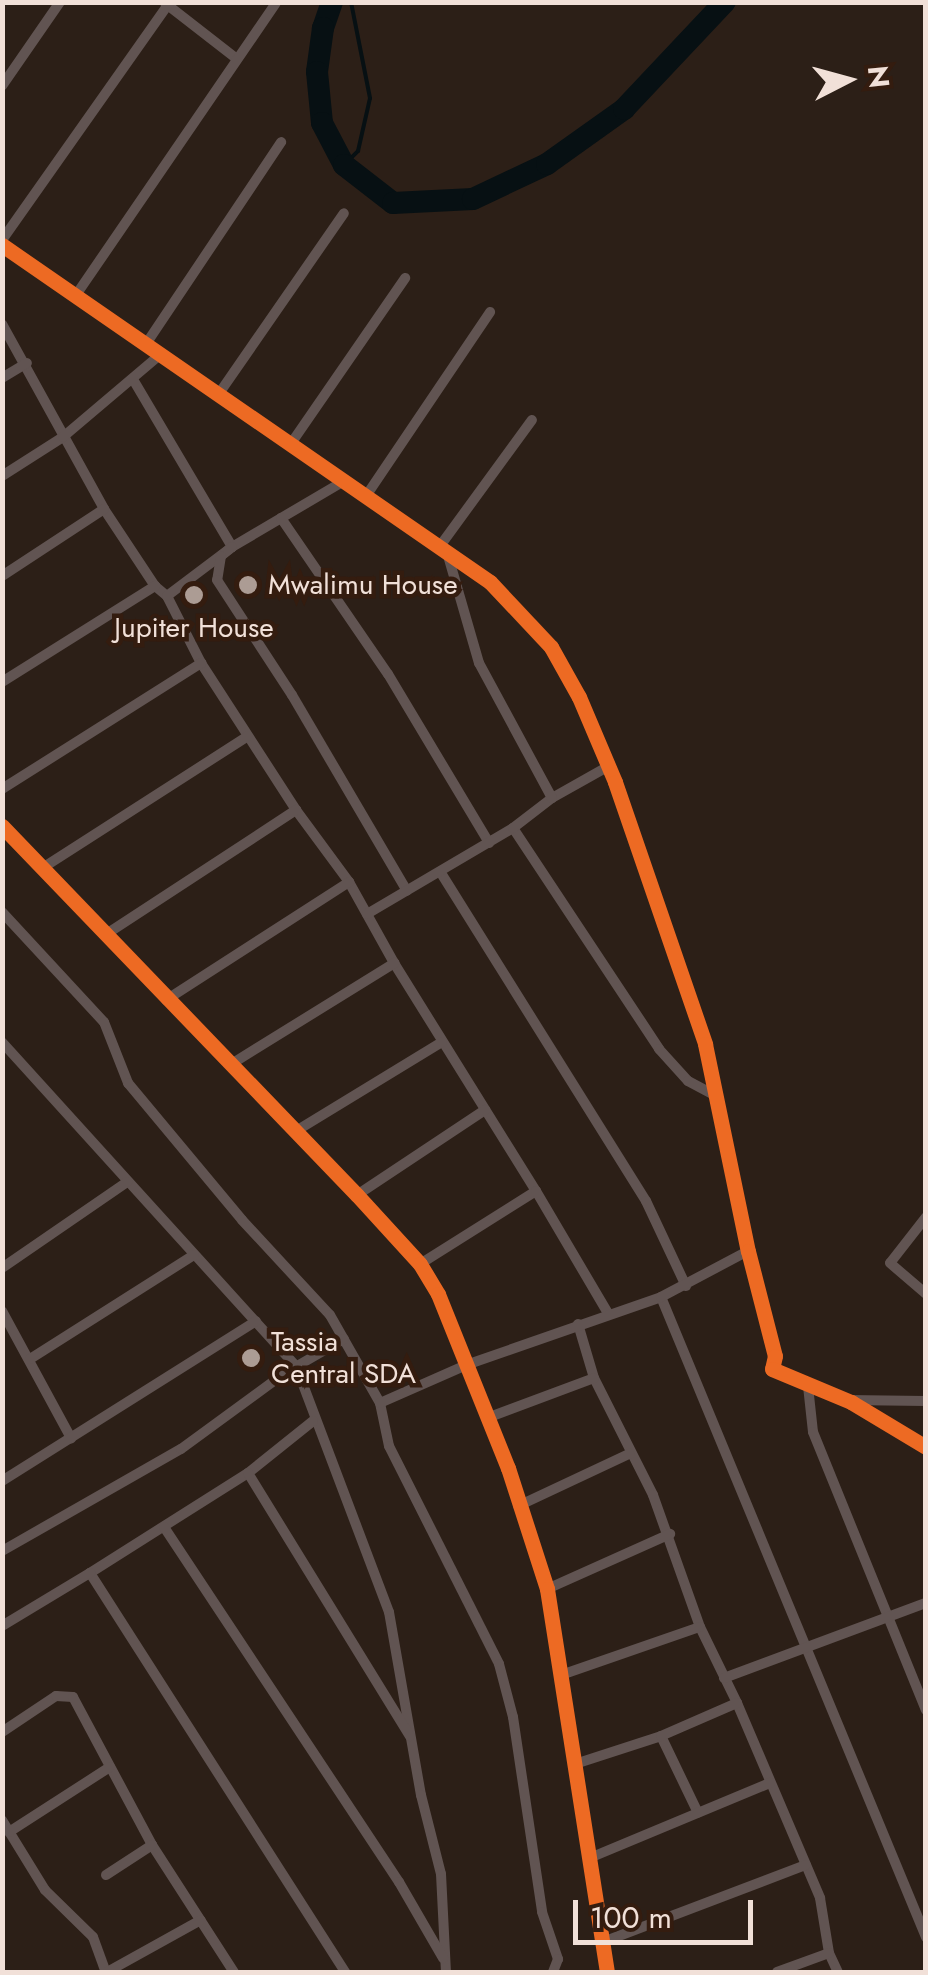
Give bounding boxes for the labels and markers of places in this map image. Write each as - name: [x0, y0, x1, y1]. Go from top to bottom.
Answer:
- place label: Mwalimu House: [268, 568, 458, 602]
- marker: Mwalimu House: [237, 574, 259, 596]
- marker: Jupiter House: [183, 584, 205, 606]
- place label: Jupiter House: [114, 611, 274, 645]
- place label: Tassia Central SDA: [271, 1325, 416, 1391]
- marker: Tassia Central SDA: [240, 1347, 262, 1369]

